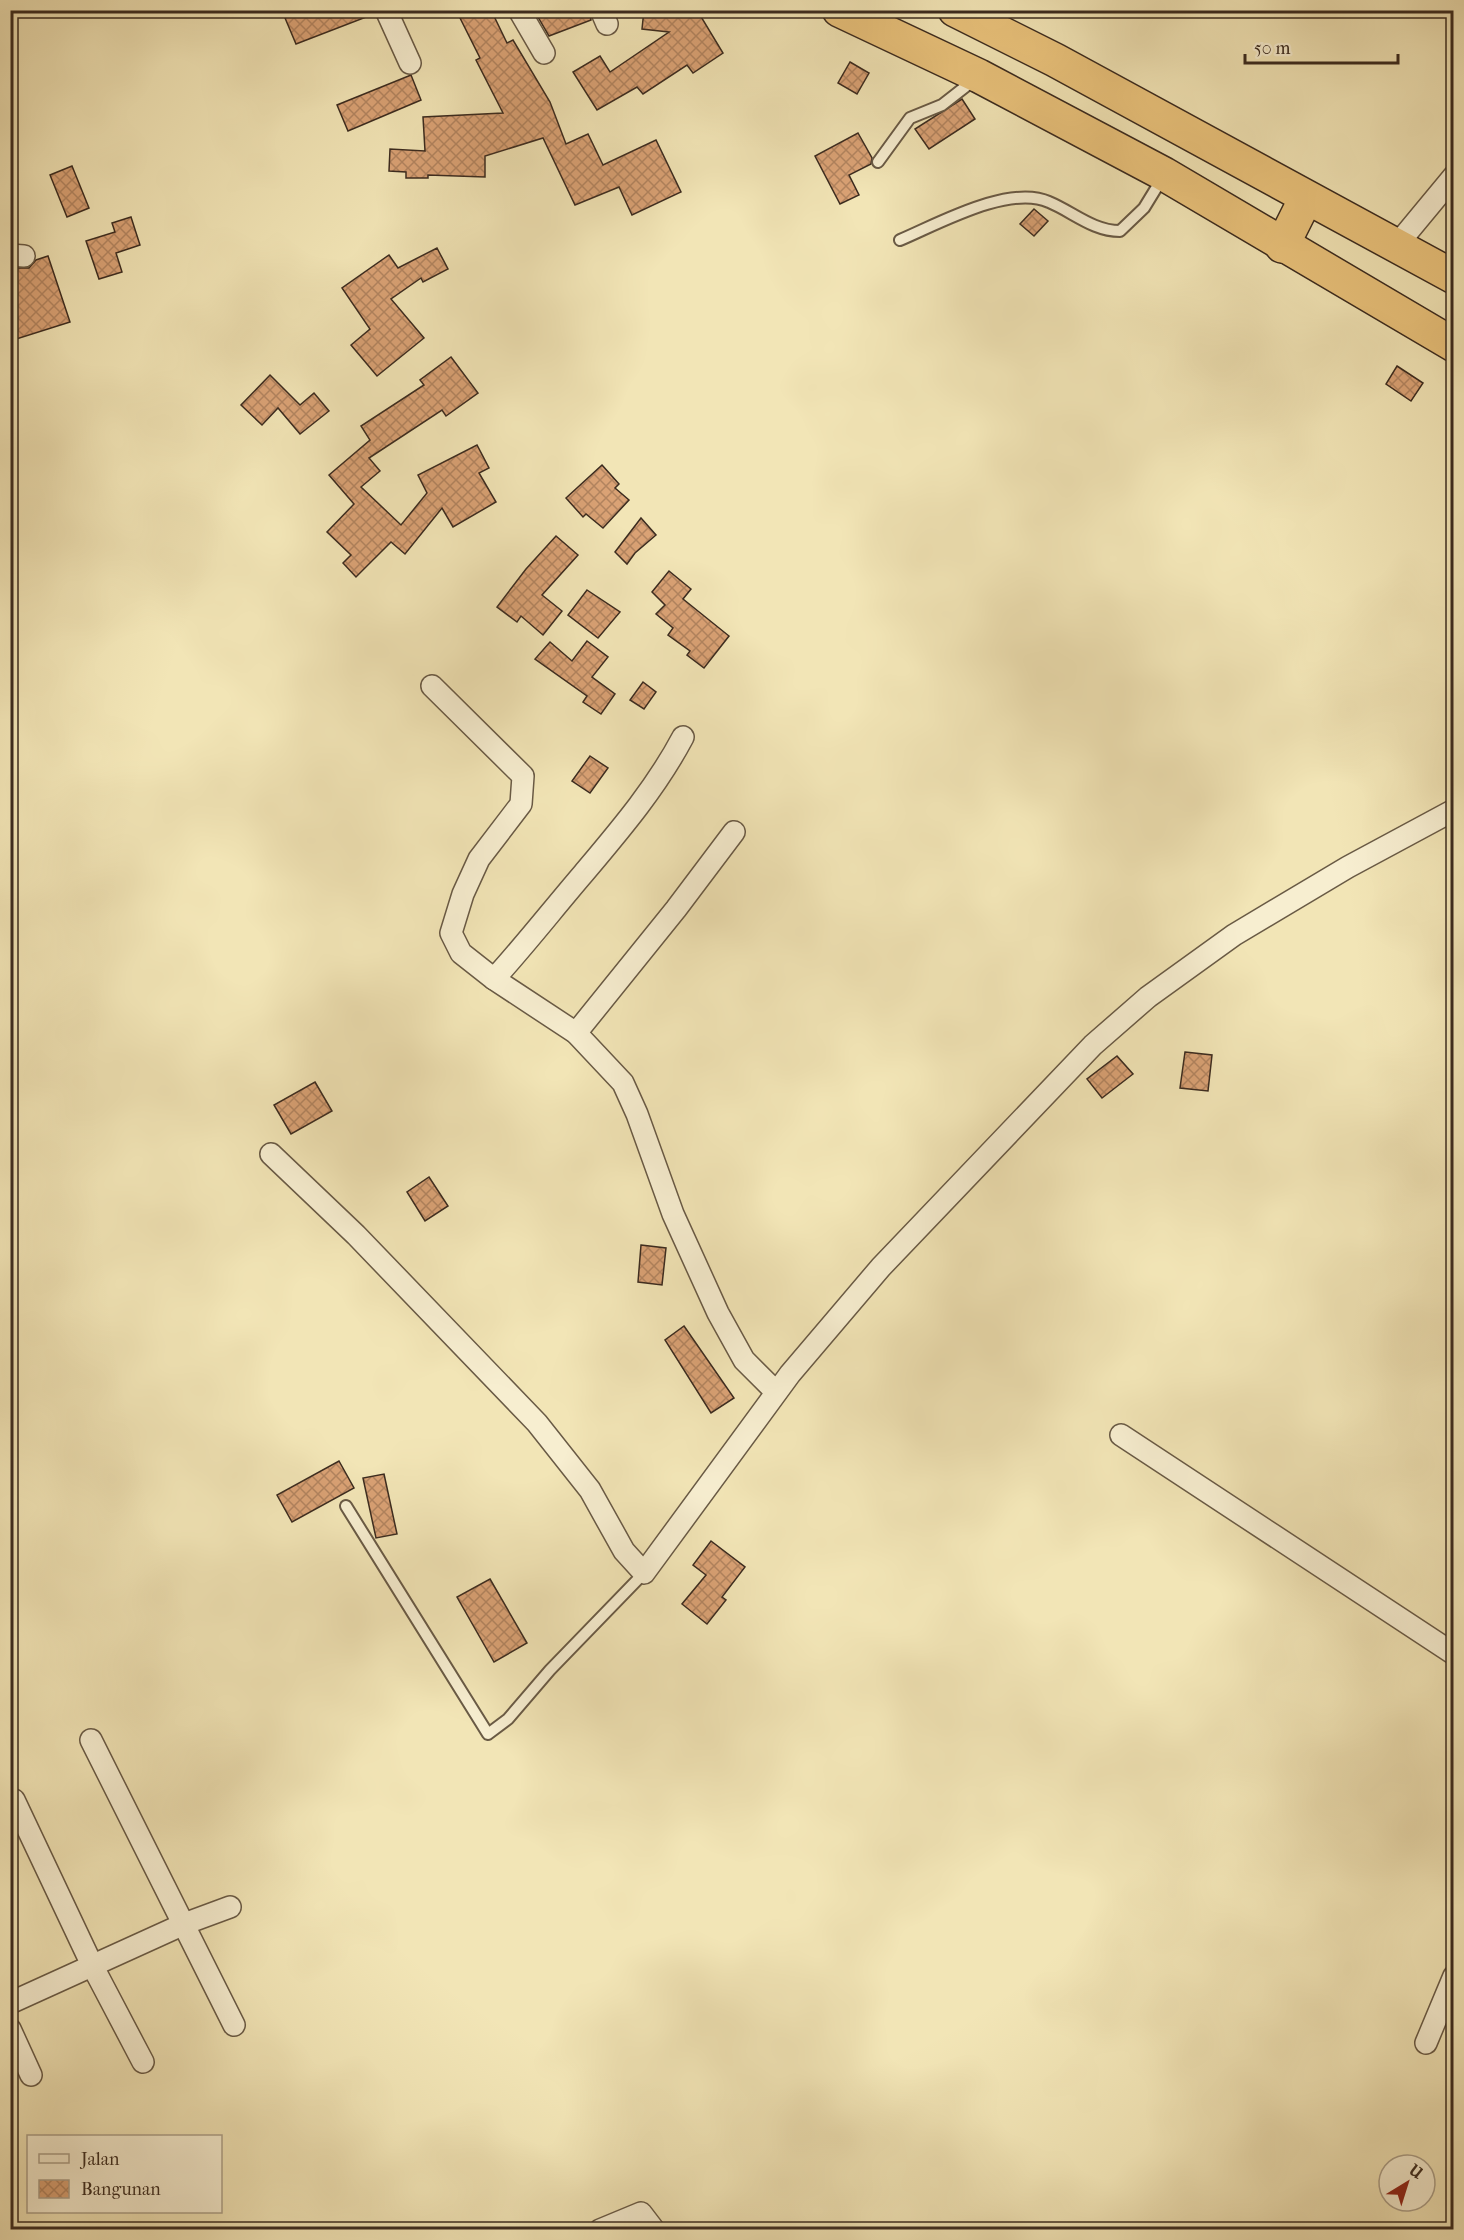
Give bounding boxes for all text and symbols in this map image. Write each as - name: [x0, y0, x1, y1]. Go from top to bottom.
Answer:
- scale bar: [1245, 27, 1398, 65]
- text: 50 m: [1254, 38, 1291, 59]
- legend: [27, 2135, 222, 2213]
- text: Jalan: [79, 2149, 120, 2170]
- north arrow: [1377, 2153, 1437, 2213]
- text: U: [1404, 2160, 1427, 2183]
- text: Bangunan: [81, 2179, 161, 2200]

